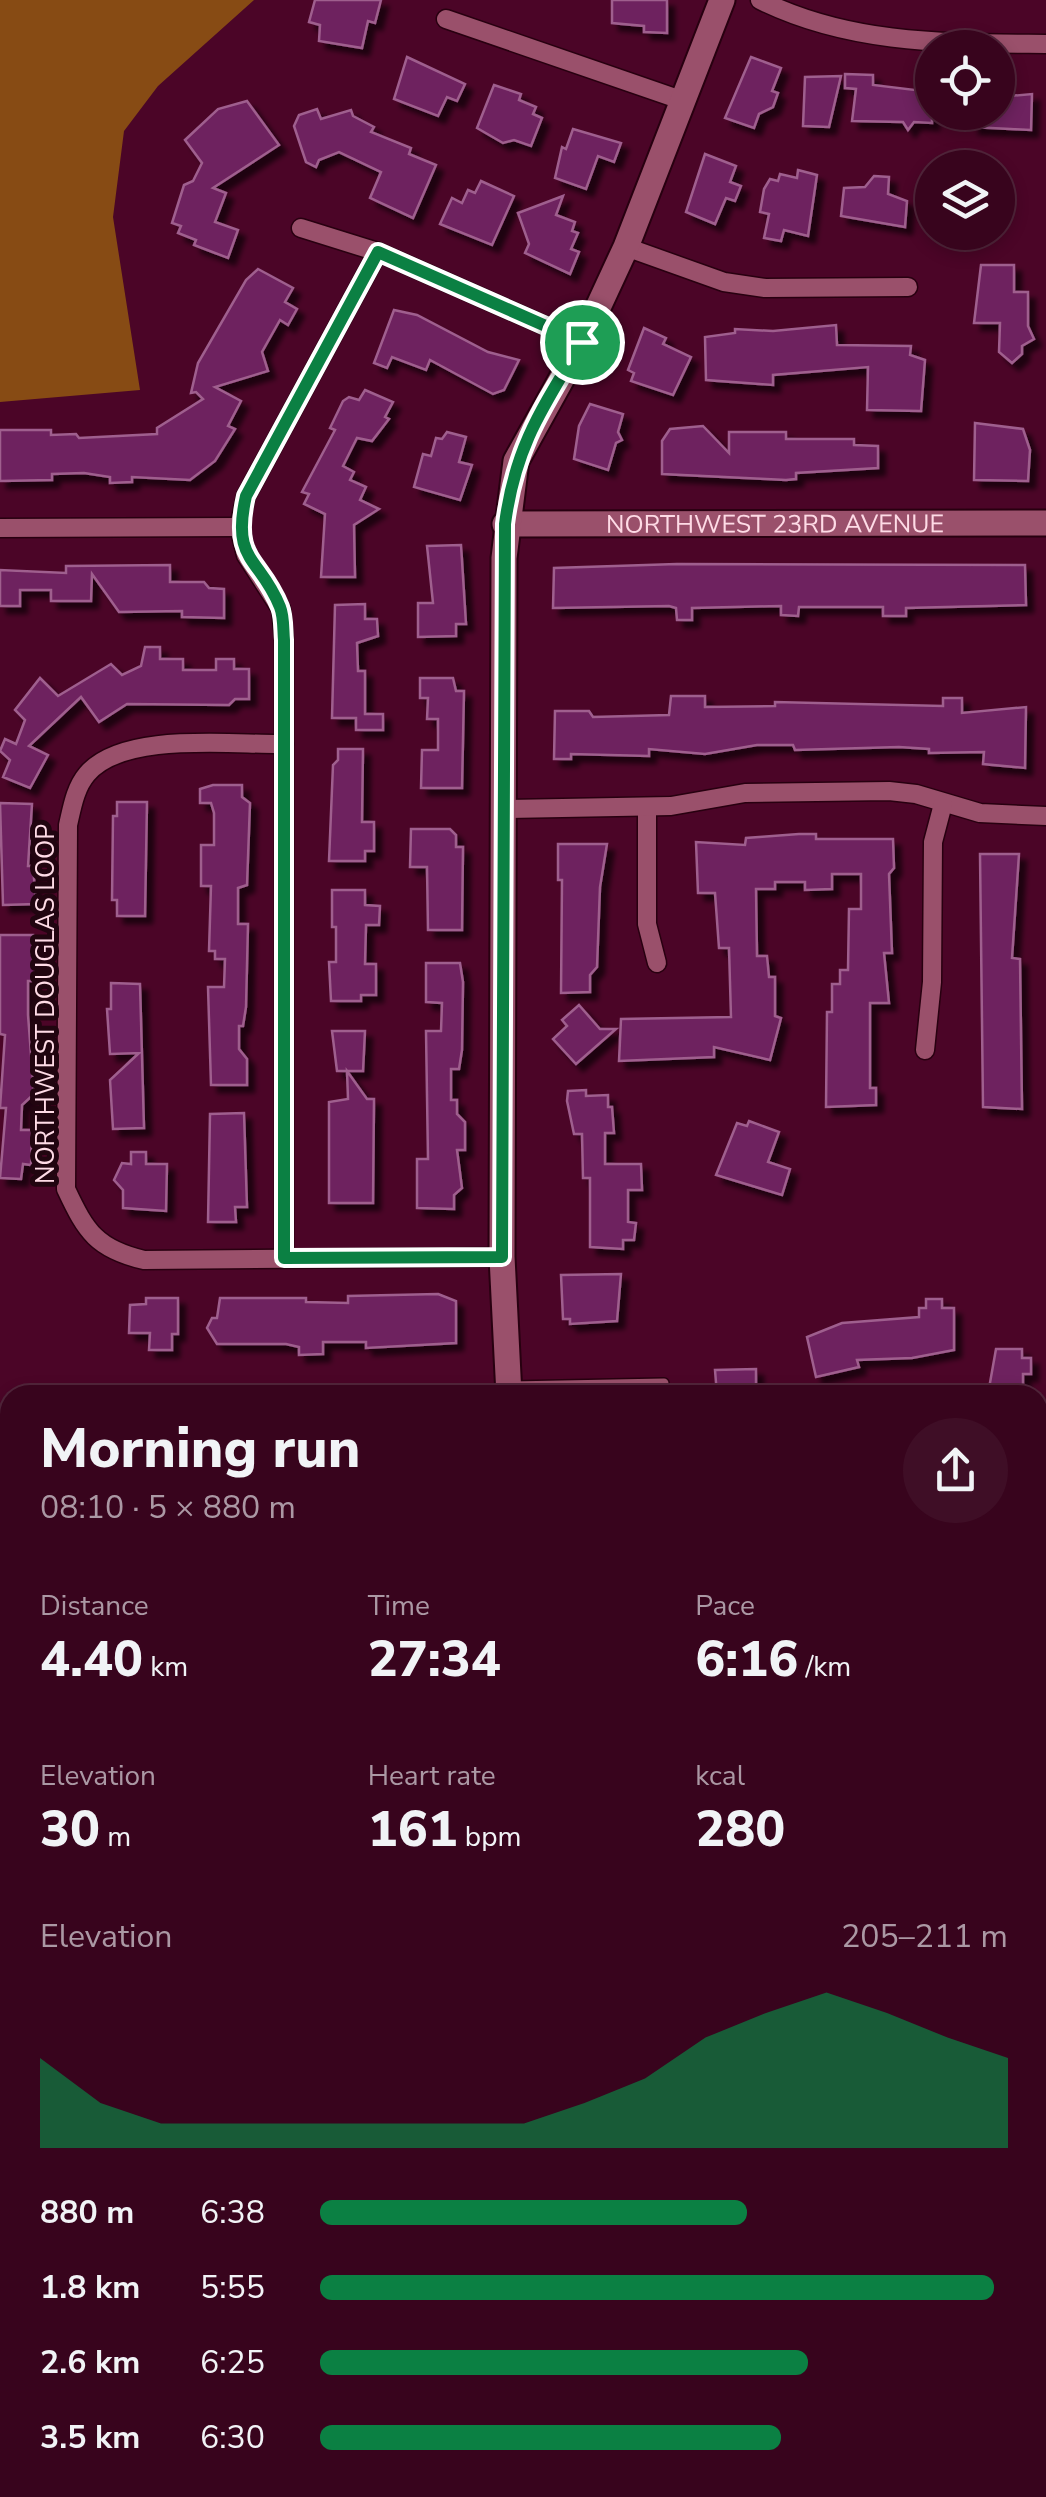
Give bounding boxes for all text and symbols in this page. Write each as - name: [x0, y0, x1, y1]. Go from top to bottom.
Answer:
- map controls: [915, 30, 1015, 250]
- button: locate: [915, 30, 1015, 130]
- button: layers: [915, 150, 1015, 250]
- pin: [540, 300, 625, 385]
- icon: arrive: [555, 315, 610, 370]
- street label: NORTHWEST 23RD AVENUE: [606, 507, 944, 542]
- street label: NORTHWEST DOUGLAS LOOP: [29, 824, 63, 1184]
- text: Morning run: [40, 1411, 360, 1486]
- button: share: [903, 1418, 1008, 1523]
- text: 08:10 · 5 × 880 m: [40, 1486, 296, 1529]
- text: Distance: [40, 1587, 149, 1625]
- text: Time: [368, 1587, 430, 1625]
- text: Pace: [695, 1587, 755, 1625]
- text: 4.40: [40, 1625, 143, 1694]
- text: 27:34: [368, 1625, 501, 1694]
- text: 6:16: [695, 1625, 798, 1694]
- text: km: [143, 1648, 188, 1686]
- text: /km: [798, 1648, 851, 1686]
- text: Elevation: [40, 1757, 156, 1795]
- text: Heart rate: [368, 1757, 496, 1795]
- text: kcal: [695, 1757, 745, 1795]
- text: 30: [40, 1795, 100, 1864]
- text: 161: [368, 1795, 458, 1864]
- text: 280: [695, 1795, 785, 1864]
- text: m: [100, 1818, 131, 1856]
- text: bpm: [458, 1818, 521, 1856]
- text: Elevation: [40, 1915, 173, 1958]
- text: 205–211 m: [841, 1915, 1008, 1958]
- text: 880 m: [40, 2191, 134, 2234]
- text: 6:38: [200, 2191, 265, 2234]
- text: 1.8 km: [40, 2266, 140, 2309]
- text: 5:55: [200, 2266, 265, 2309]
- text: 2.6 km: [40, 2341, 140, 2384]
- text: 6:25: [200, 2341, 265, 2384]
- text: 3.5 km: [40, 2416, 140, 2459]
- text: 6:30: [200, 2416, 265, 2459]

